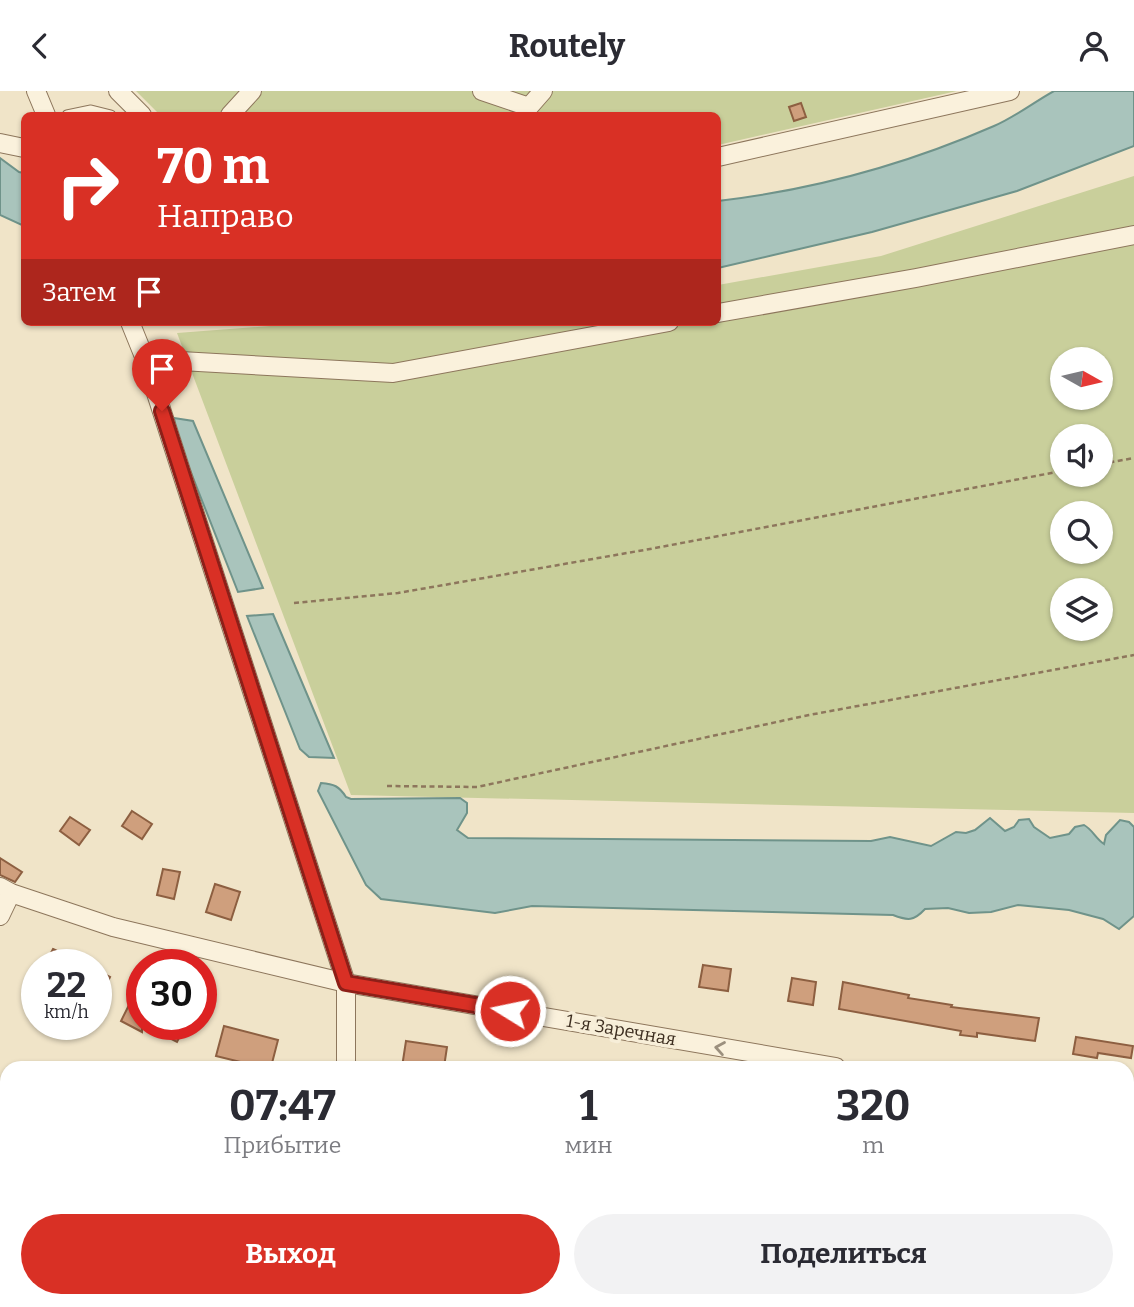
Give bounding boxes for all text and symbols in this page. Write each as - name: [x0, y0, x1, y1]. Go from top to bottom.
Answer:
- icon: back: [21, 27, 59, 65]
- text: Routely: [509, 27, 625, 65]
- icon: person: [1075, 27, 1113, 65]
- text: 70 m: [157, 137, 269, 196]
- icon: right: [42, 140, 133, 231]
- text: Направо: [157, 197, 294, 235]
- icon: arrive: [130, 273, 168, 311]
- text: Затем: [42, 277, 116, 308]
- pin: [132, 339, 192, 411]
- north arrow: [1050, 347, 1113, 409]
- map controls: [1050, 347, 1113, 641]
- icon: arrive: [143, 350, 181, 388]
- button: sound: [1050, 424, 1113, 487]
- button: search: [1050, 501, 1113, 564]
- button: layers: [1050, 578, 1113, 641]
- speed limit sign: 30: [126, 949, 217, 1040]
- text: 22: [47, 964, 86, 1006]
- position arrow: [473, 974, 547, 1048]
- text: km/h: [44, 1001, 89, 1023]
- street label: 1-я Заречная: [564, 1010, 678, 1051]
- one-way arrow: [714, 1041, 726, 1056]
- text: 07:47: [229, 1081, 336, 1131]
- text: 1: [580, 1081, 598, 1131]
- text: 320: [836, 1081, 911, 1131]
- text: Прибытие: [223, 1131, 341, 1159]
- text: мин: [565, 1131, 613, 1159]
- text: m: [862, 1131, 884, 1159]
- button: Выход: [21, 1214, 560, 1294]
- button: Поделиться: [574, 1214, 1113, 1294]

